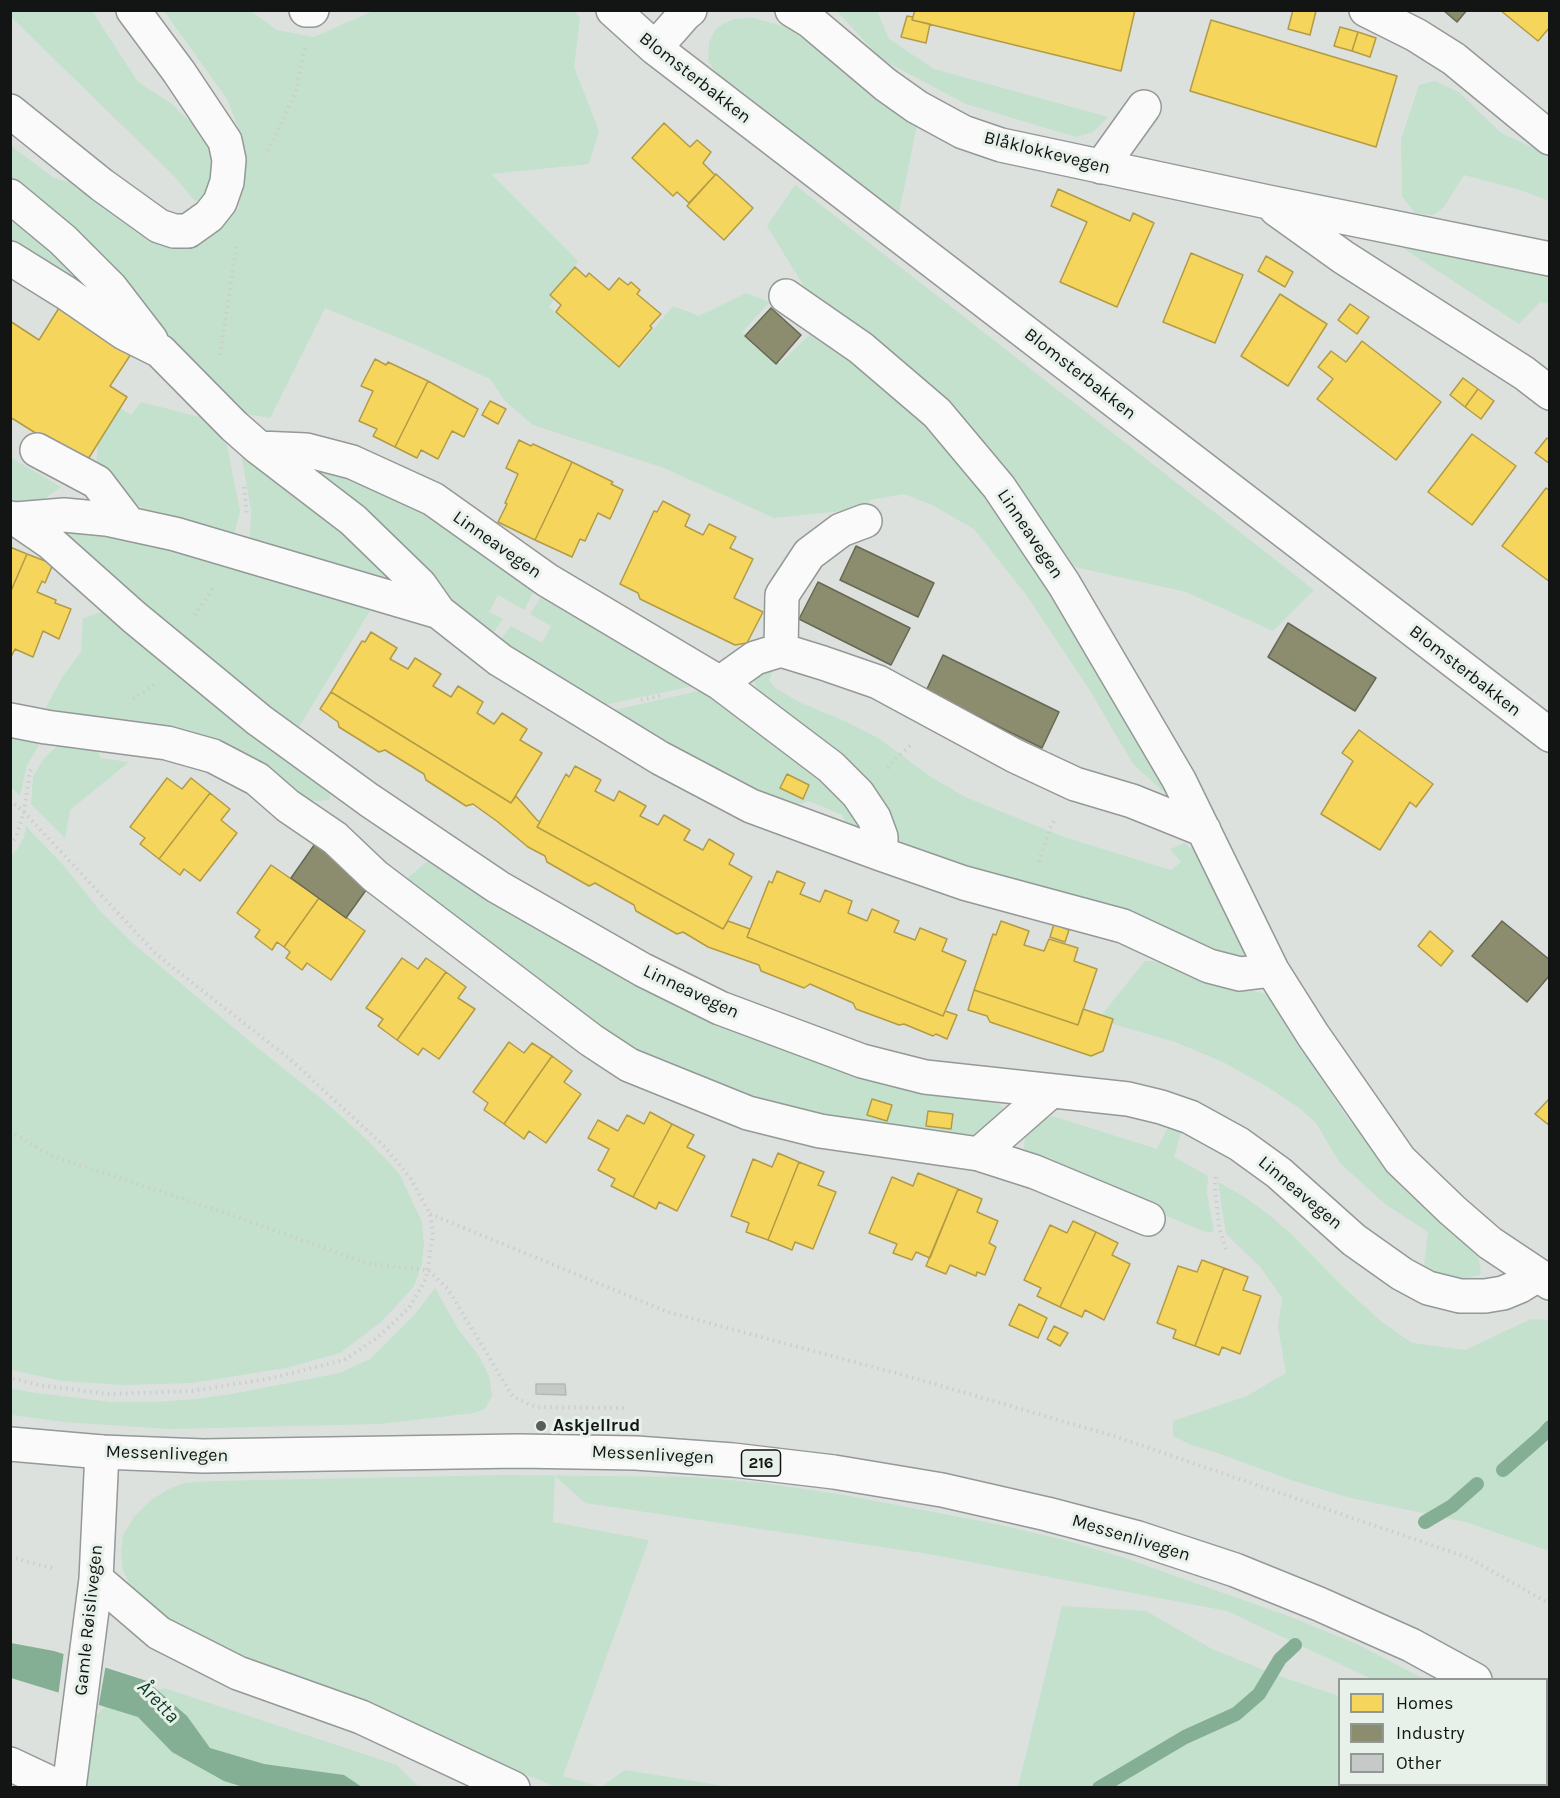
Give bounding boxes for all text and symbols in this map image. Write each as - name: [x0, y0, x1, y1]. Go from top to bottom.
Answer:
- street label: Blomsterbakken: [635, 28, 755, 128]
- street label: Blåklokkevegen: [982, 127, 1112, 179]
- street label: Blomsterbakken: [1020, 324, 1140, 424]
- street label: Linneavegen: [992, 485, 1068, 583]
- street label: Linneavegen: [449, 507, 545, 583]
- street label: Blomsterbakken: [1405, 621, 1525, 721]
- street label: Linneavegen: [640, 960, 742, 1024]
- street label: Linneavegen: [1254, 1152, 1346, 1234]
- place label: Askjellrud: [553, 1415, 640, 1437]
- marker: Askjellrud: [534, 1419, 548, 1433]
- street label: Messenlivegen: [105, 1441, 229, 1467]
- street label: Messenlivegen: [591, 1441, 715, 1469]
- road number: 216: [742, 1450, 780, 1476]
- street label: Messenlivegen: [1069, 1510, 1193, 1566]
- street label: Gamle Røislivegen: [70, 1544, 108, 1696]
- water label: Åretta: [132, 1676, 184, 1728]
- legend: [1338, 1678, 1548, 1786]
- text: Homes: [1396, 1692, 1453, 1714]
- text: Industry: [1396, 1722, 1465, 1744]
- text: Other: [1396, 1752, 1441, 1774]

